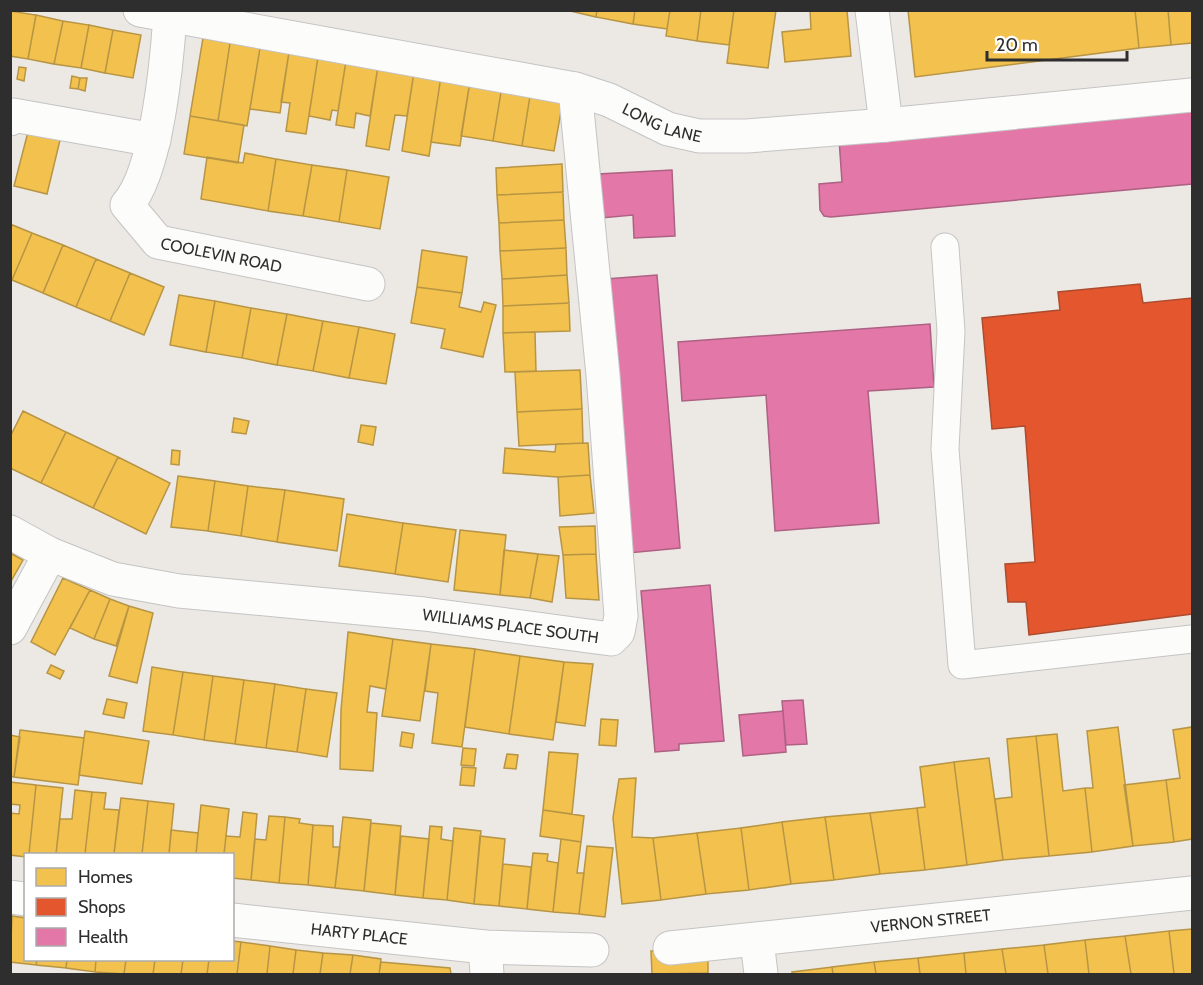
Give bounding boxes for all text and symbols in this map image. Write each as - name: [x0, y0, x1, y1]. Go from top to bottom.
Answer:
- scale bar: [987, 24, 1126, 62]
- text: 20 m: [996, 34, 1038, 56]
- street label: LONG LANE: [619, 99, 703, 146]
- street label: COOLEVIN ROAD: [159, 234, 284, 277]
- street label: WILLIAMS PLACE SOUTH: [421, 605, 600, 647]
- legend: [24, 853, 234, 961]
- text: Homes: [78, 866, 133, 888]
- text: Shops: [78, 896, 126, 918]
- street label: VERNON STREET: [870, 905, 992, 937]
- street label: HARTY PLACE: [310, 919, 409, 949]
- text: Health: [78, 926, 128, 948]

